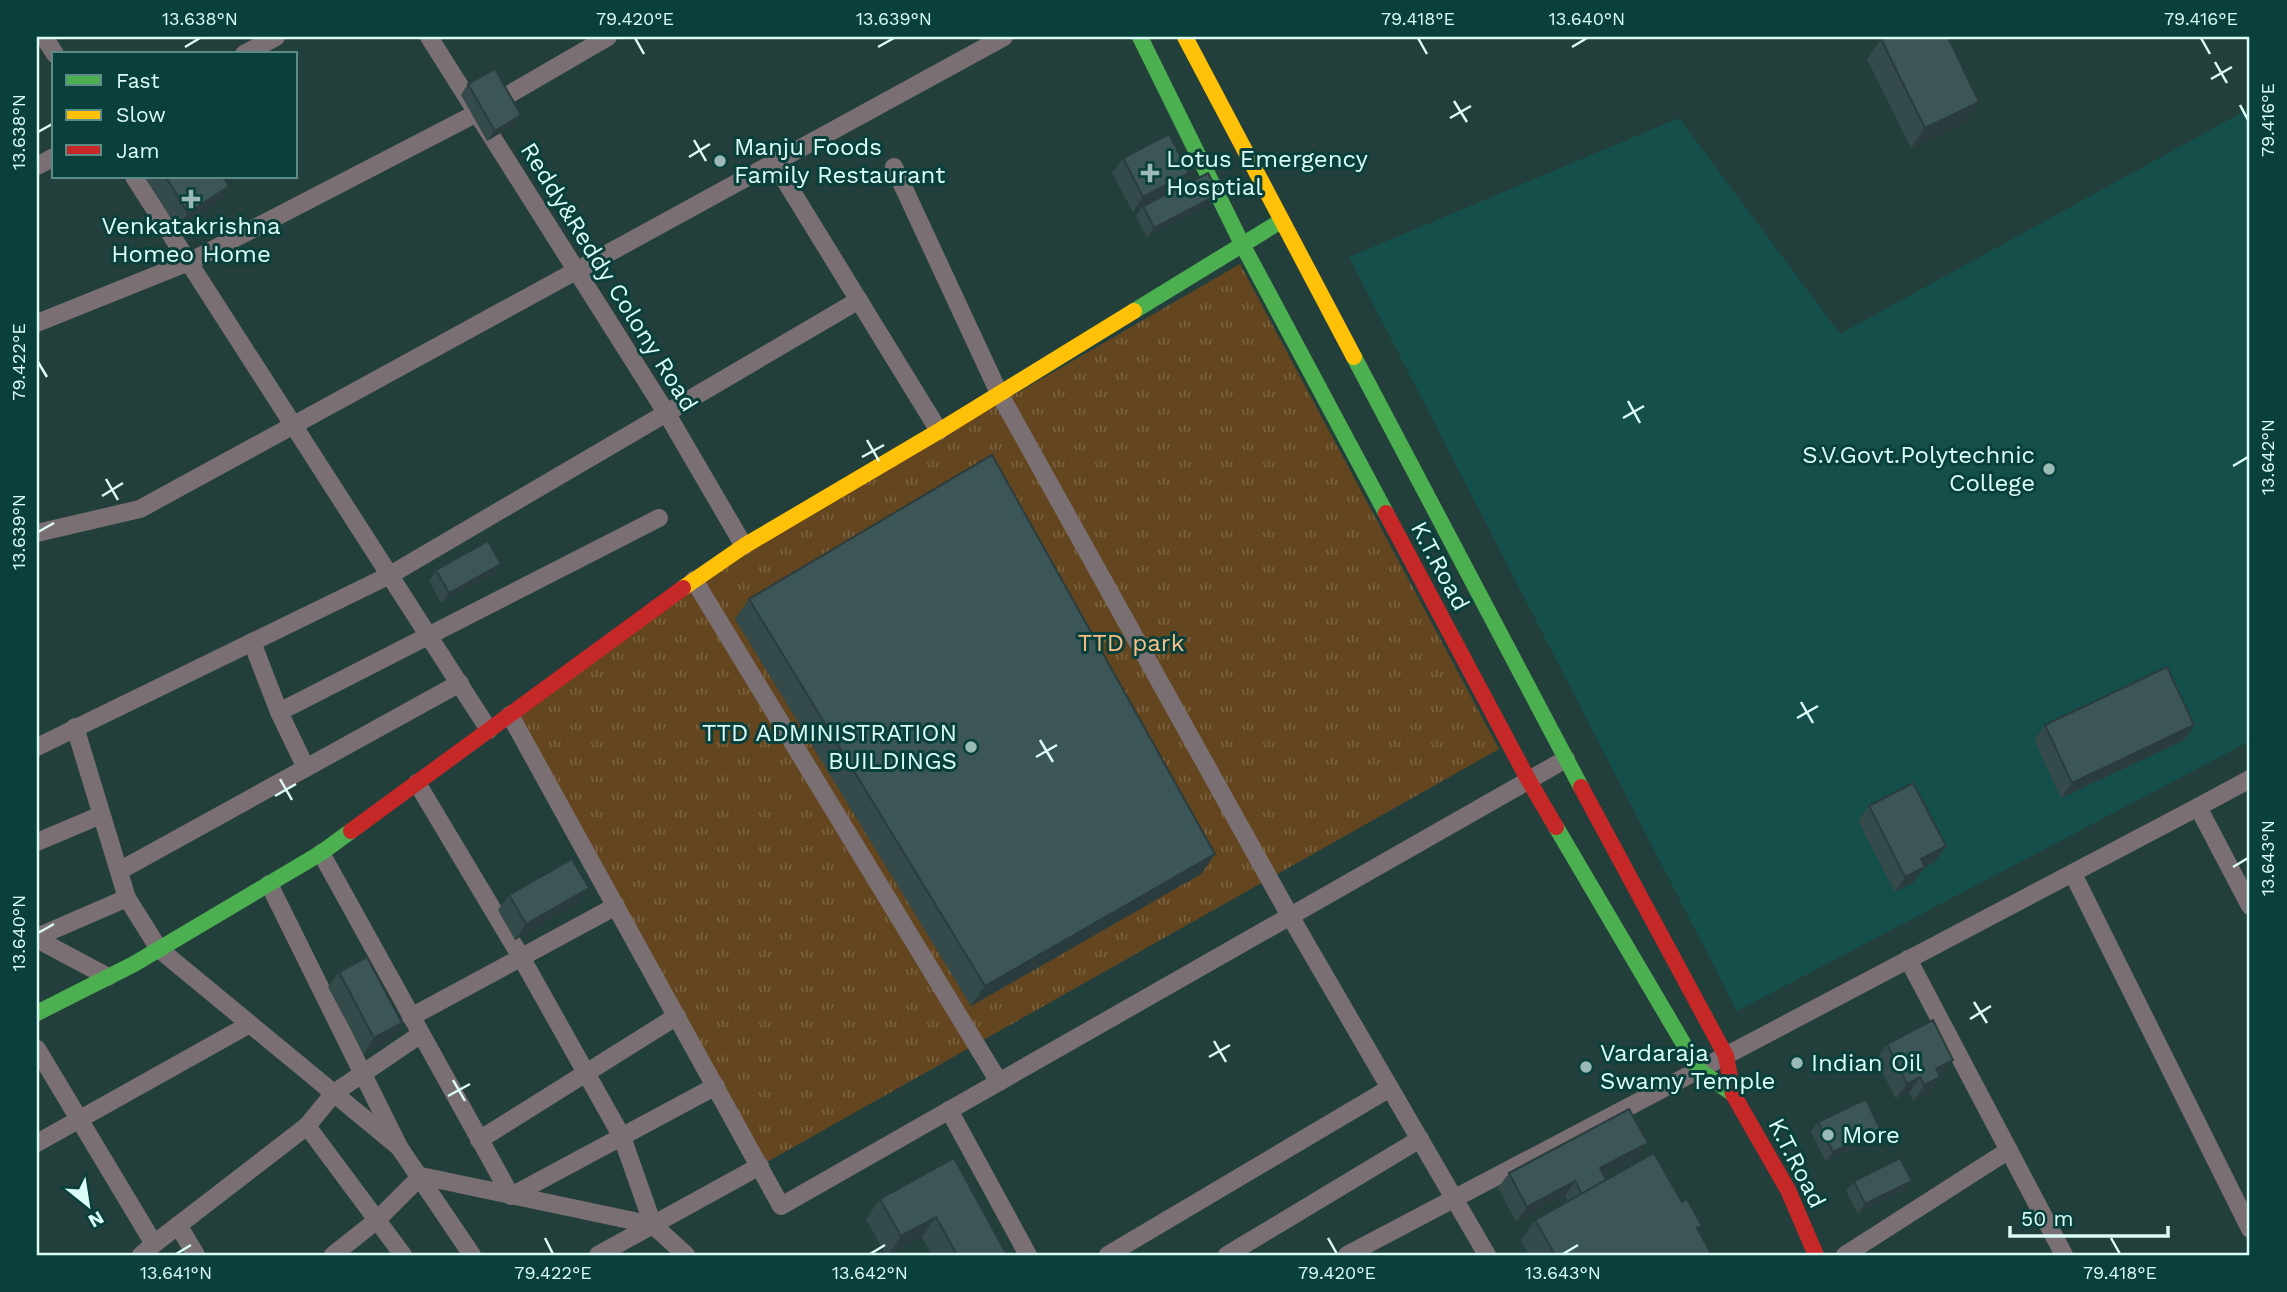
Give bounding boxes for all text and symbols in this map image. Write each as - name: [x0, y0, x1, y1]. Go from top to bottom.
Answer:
- text: 13.638°N: [162, 8, 238, 29]
- text: 79.420°E: [596, 8, 674, 29]
- text: 13.639°N: [856, 8, 932, 29]
- text: 79.418°E: [1381, 8, 1455, 29]
- text: 13.640°N: [1549, 8, 1625, 29]
- text: 79.416°E: [2164, 8, 2238, 29]
- legend: [52, 52, 298, 178]
- text: Fast: [116, 68, 160, 93]
- text: 79.416°E: [2257, 83, 2278, 157]
- text: 13.638°N: [8, 94, 29, 170]
- text: Slow: [116, 102, 166, 127]
- place label: Manju Foods Family Restaurant: [734, 133, 945, 189]
- street label: Reddy&Reddy Colony Road: [515, 137, 703, 417]
- text: Jam: [116, 138, 159, 163]
- place label: Lotus Emergency Hosptial: [1166, 145, 1369, 201]
- marker: Manju Foods Family Restaurant: [712, 153, 728, 169]
- marker: Lotus Emergency Hosptial: [1140, 163, 1160, 183]
- marker: Venkatakrishna Homeo Home: [181, 189, 201, 209]
- place label: Venkatakrishna Homeo Home: [102, 212, 281, 268]
- text: 79.422°E: [8, 323, 29, 401]
- text: 13.642°N: [2257, 419, 2278, 495]
- place label: S.V.Govt.Polytechnic College: [1802, 441, 2035, 497]
- marker: S.V.Govt.Polytechnic College: [2041, 461, 2057, 477]
- text: 13.639°N: [8, 494, 29, 570]
- street label: K.T.Road: [1405, 517, 1475, 615]
- park label: TTD park: [1078, 629, 1185, 657]
- place label: TTD ADMINISTRATION BUILDINGS: [702, 719, 957, 775]
- marker: TTD ADMINISTRATION BUILDINGS: [963, 739, 979, 755]
- text: 13.643°N: [2257, 820, 2278, 896]
- text: 13.640°N: [8, 895, 29, 971]
- place label: Vardaraja Swamy Temple: [1600, 1039, 1775, 1095]
- place label: Indian Oil: [1811, 1049, 1923, 1077]
- marker: Indian Oil: [1789, 1055, 1805, 1071]
- marker: Vardaraja Swamy Temple: [1578, 1059, 1594, 1075]
- street label: K.T.Road: [1762, 1113, 1832, 1213]
- place label: More: [1842, 1121, 1900, 1149]
- marker: More: [1820, 1127, 1836, 1143]
- north arrow: [52, 1170, 122, 1240]
- scale bar: [2010, 1194, 2168, 1238]
- text: N: [84, 1206, 108, 1233]
- text: 50 m: [2021, 1206, 2073, 1231]
- text: 13.641°N: [140, 1262, 212, 1283]
- text: 79.422°E: [514, 1262, 592, 1283]
- text: 13.642°N: [832, 1262, 908, 1283]
- text: 79.420°E: [1298, 1262, 1376, 1283]
- text: 13.643°N: [1525, 1262, 1601, 1283]
- text: 79.418°E: [2083, 1262, 2157, 1283]

